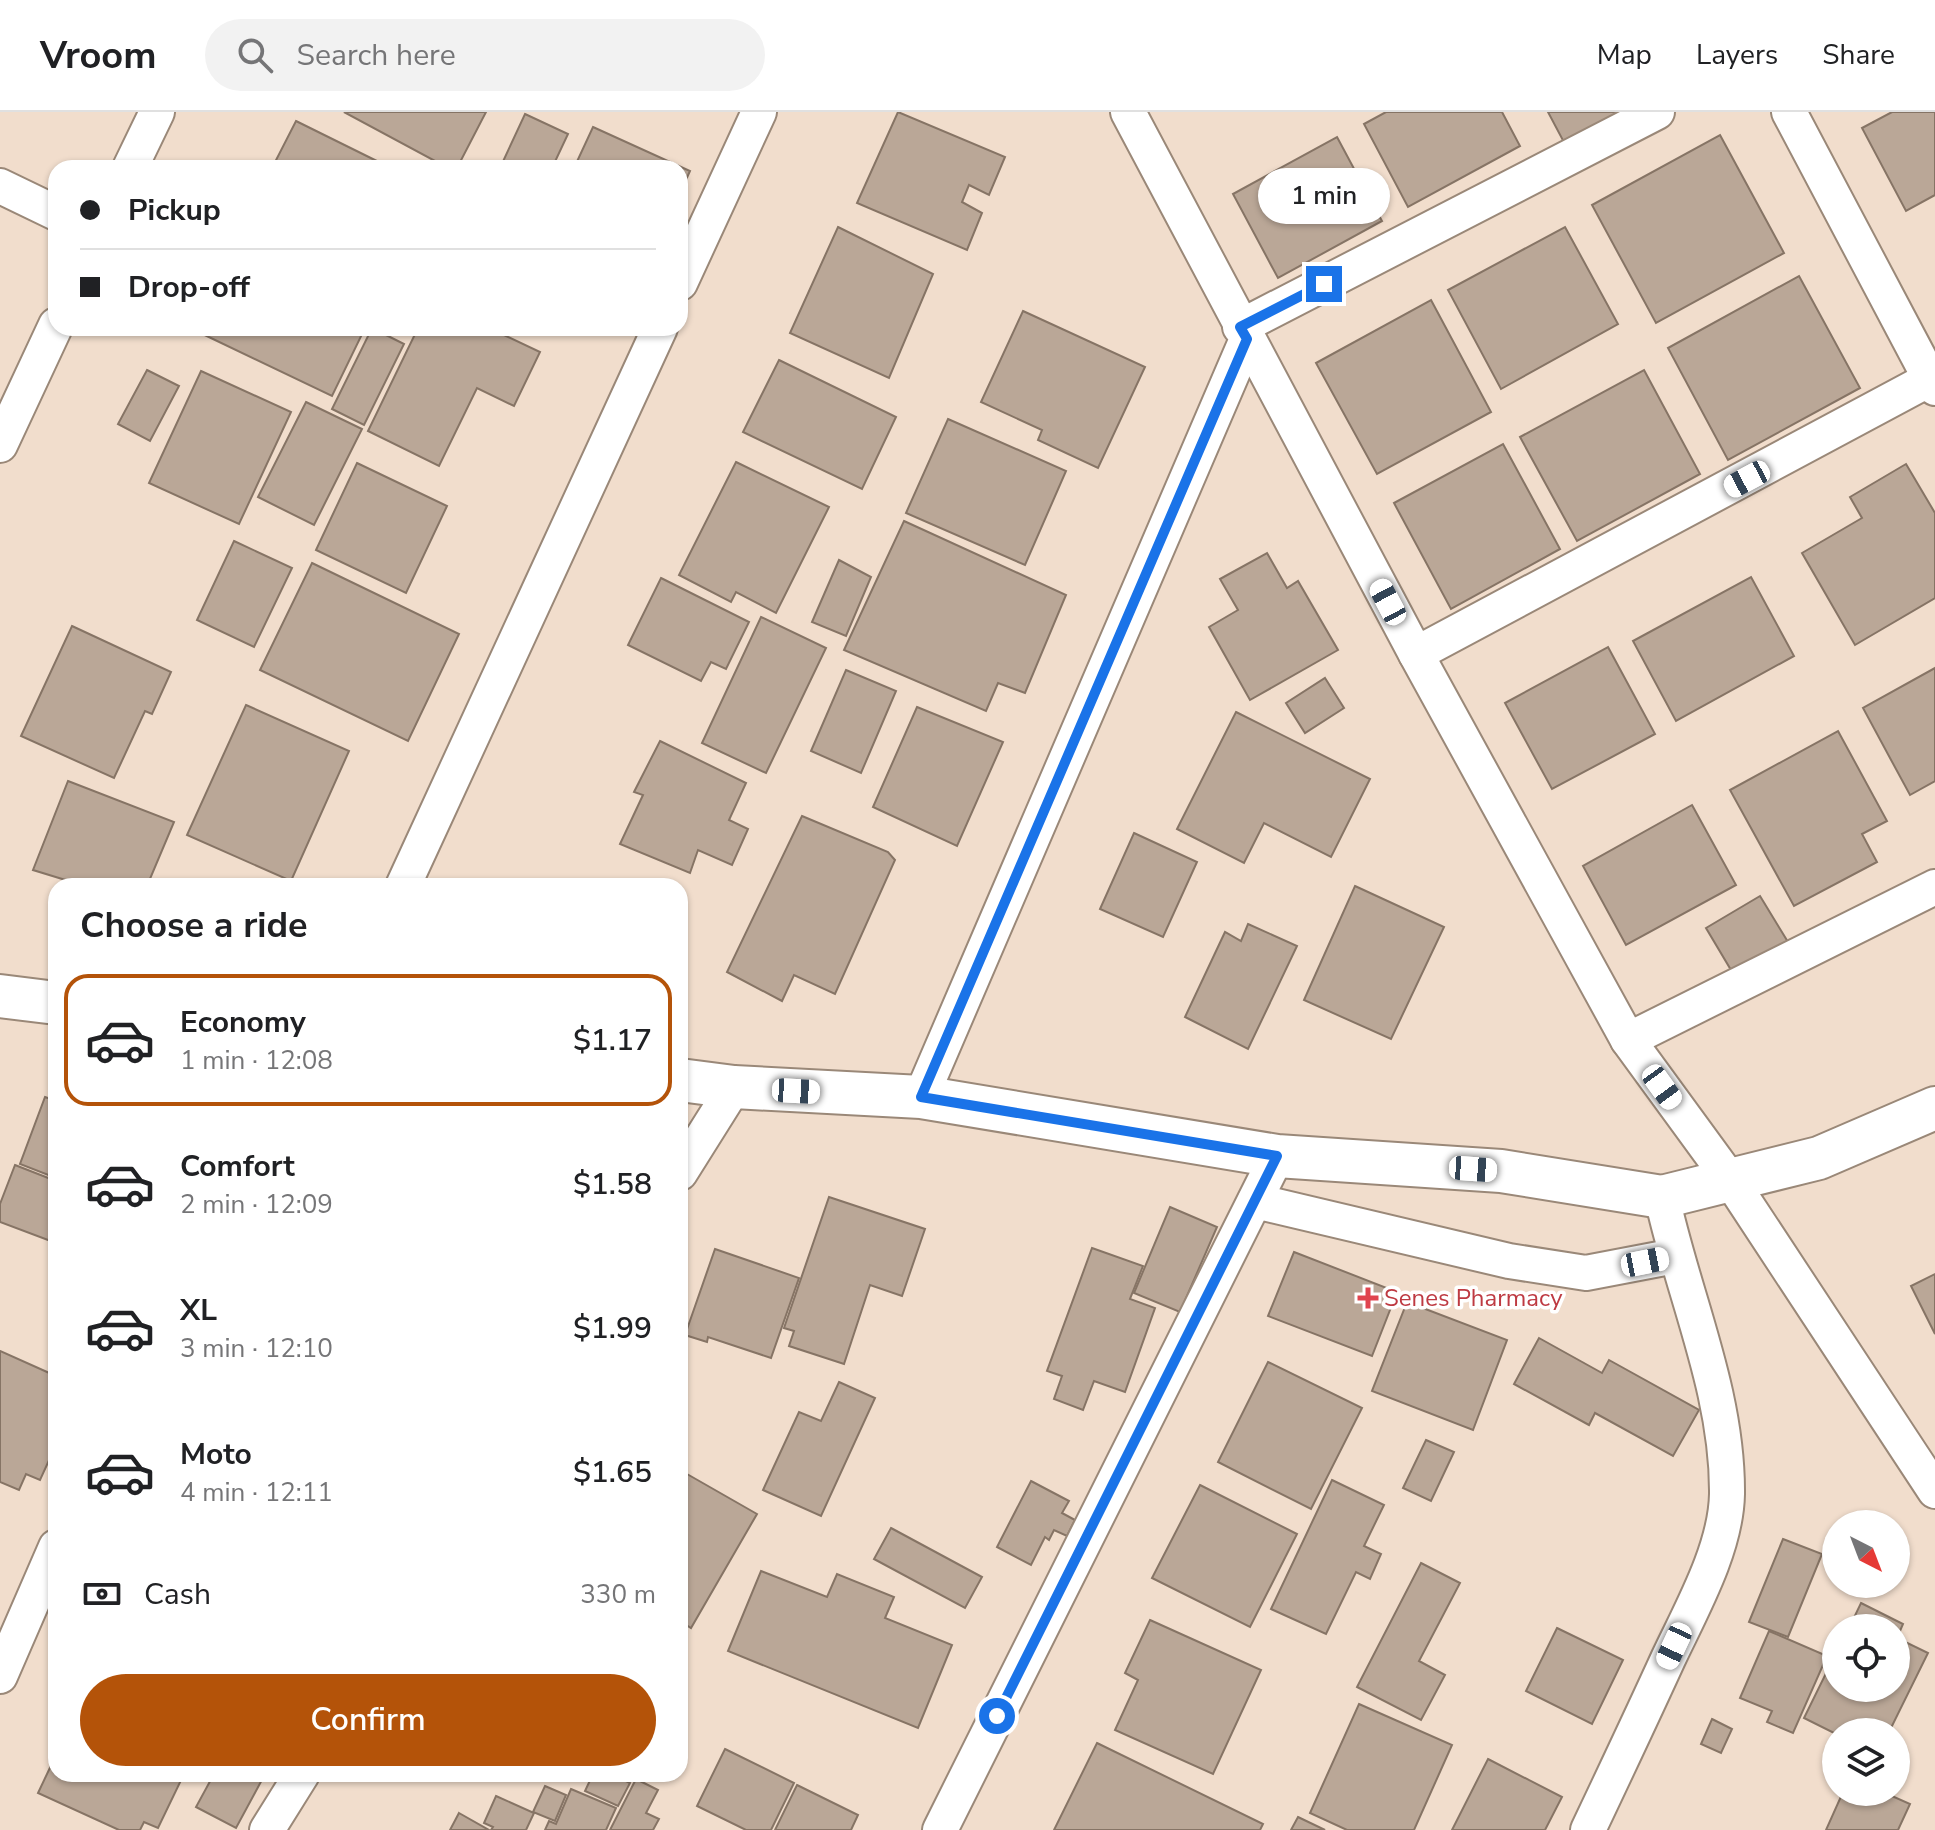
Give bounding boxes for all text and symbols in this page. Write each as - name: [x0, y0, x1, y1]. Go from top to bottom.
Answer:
- search box: [205, 19, 765, 91]
- text: Vroom: [40, 30, 157, 81]
- icon: search: [233, 33, 277, 77]
- text: Search here: [297, 35, 456, 76]
- text: Map: [1597, 36, 1652, 74]
- text: Layers: [1696, 36, 1778, 74]
- text: Share: [1822, 36, 1895, 74]
- callout: 1 min: [1258, 168, 1390, 224]
- text: 1 min: [1291, 178, 1357, 213]
- text: Pickup: [128, 190, 221, 231]
- route end: [1306, 266, 1342, 302]
- text: Drop-off: [128, 267, 250, 308]
- car: [1720, 457, 1774, 501]
- car: [1366, 575, 1410, 629]
- text: Choose a ride: [80, 901, 308, 950]
- text: Economy: [180, 1002, 306, 1043]
- icon: car: [84, 1004, 156, 1076]
- text: $1.17: [573, 1020, 652, 1061]
- text: 1 min · 12:08: [180, 1043, 333, 1078]
- car: [1638, 1061, 1686, 1113]
- car: [771, 1078, 821, 1104]
- text: Comfort: [180, 1146, 295, 1187]
- icon: car: [84, 1148, 156, 1220]
- car: [1448, 1155, 1498, 1183]
- text: $1.58: [573, 1164, 652, 1205]
- text: 2 min · 12:09: [180, 1187, 333, 1222]
- car: [1619, 1246, 1671, 1278]
- place label: Senes Pharmacy: [1384, 1282, 1563, 1314]
- marker: Senes Pharmacy: [1359, 1289, 1377, 1307]
- text: XL: [180, 1290, 217, 1331]
- icon: car: [84, 1292, 156, 1364]
- text: $1.99: [573, 1308, 652, 1349]
- text: 3 min · 12:10: [180, 1331, 333, 1366]
- text: Moto: [180, 1434, 252, 1475]
- icon: car: [84, 1436, 156, 1508]
- text: $1.65: [573, 1452, 652, 1493]
- text: 4 min · 12:11: [180, 1475, 333, 1510]
- north arrow: [1822, 1510, 1910, 1598]
- map controls: [1822, 1510, 1910, 1806]
- icon: cash: [80, 1572, 124, 1616]
- text: Cash: [144, 1574, 211, 1615]
- text: 330 m: [580, 1577, 656, 1612]
- button: locate: [1822, 1614, 1910, 1702]
- car: [1653, 1619, 1695, 1673]
- button: Confirm: [80, 1674, 656, 1766]
- route start: [979, 1698, 1015, 1734]
- button: layers: [1822, 1718, 1910, 1806]

